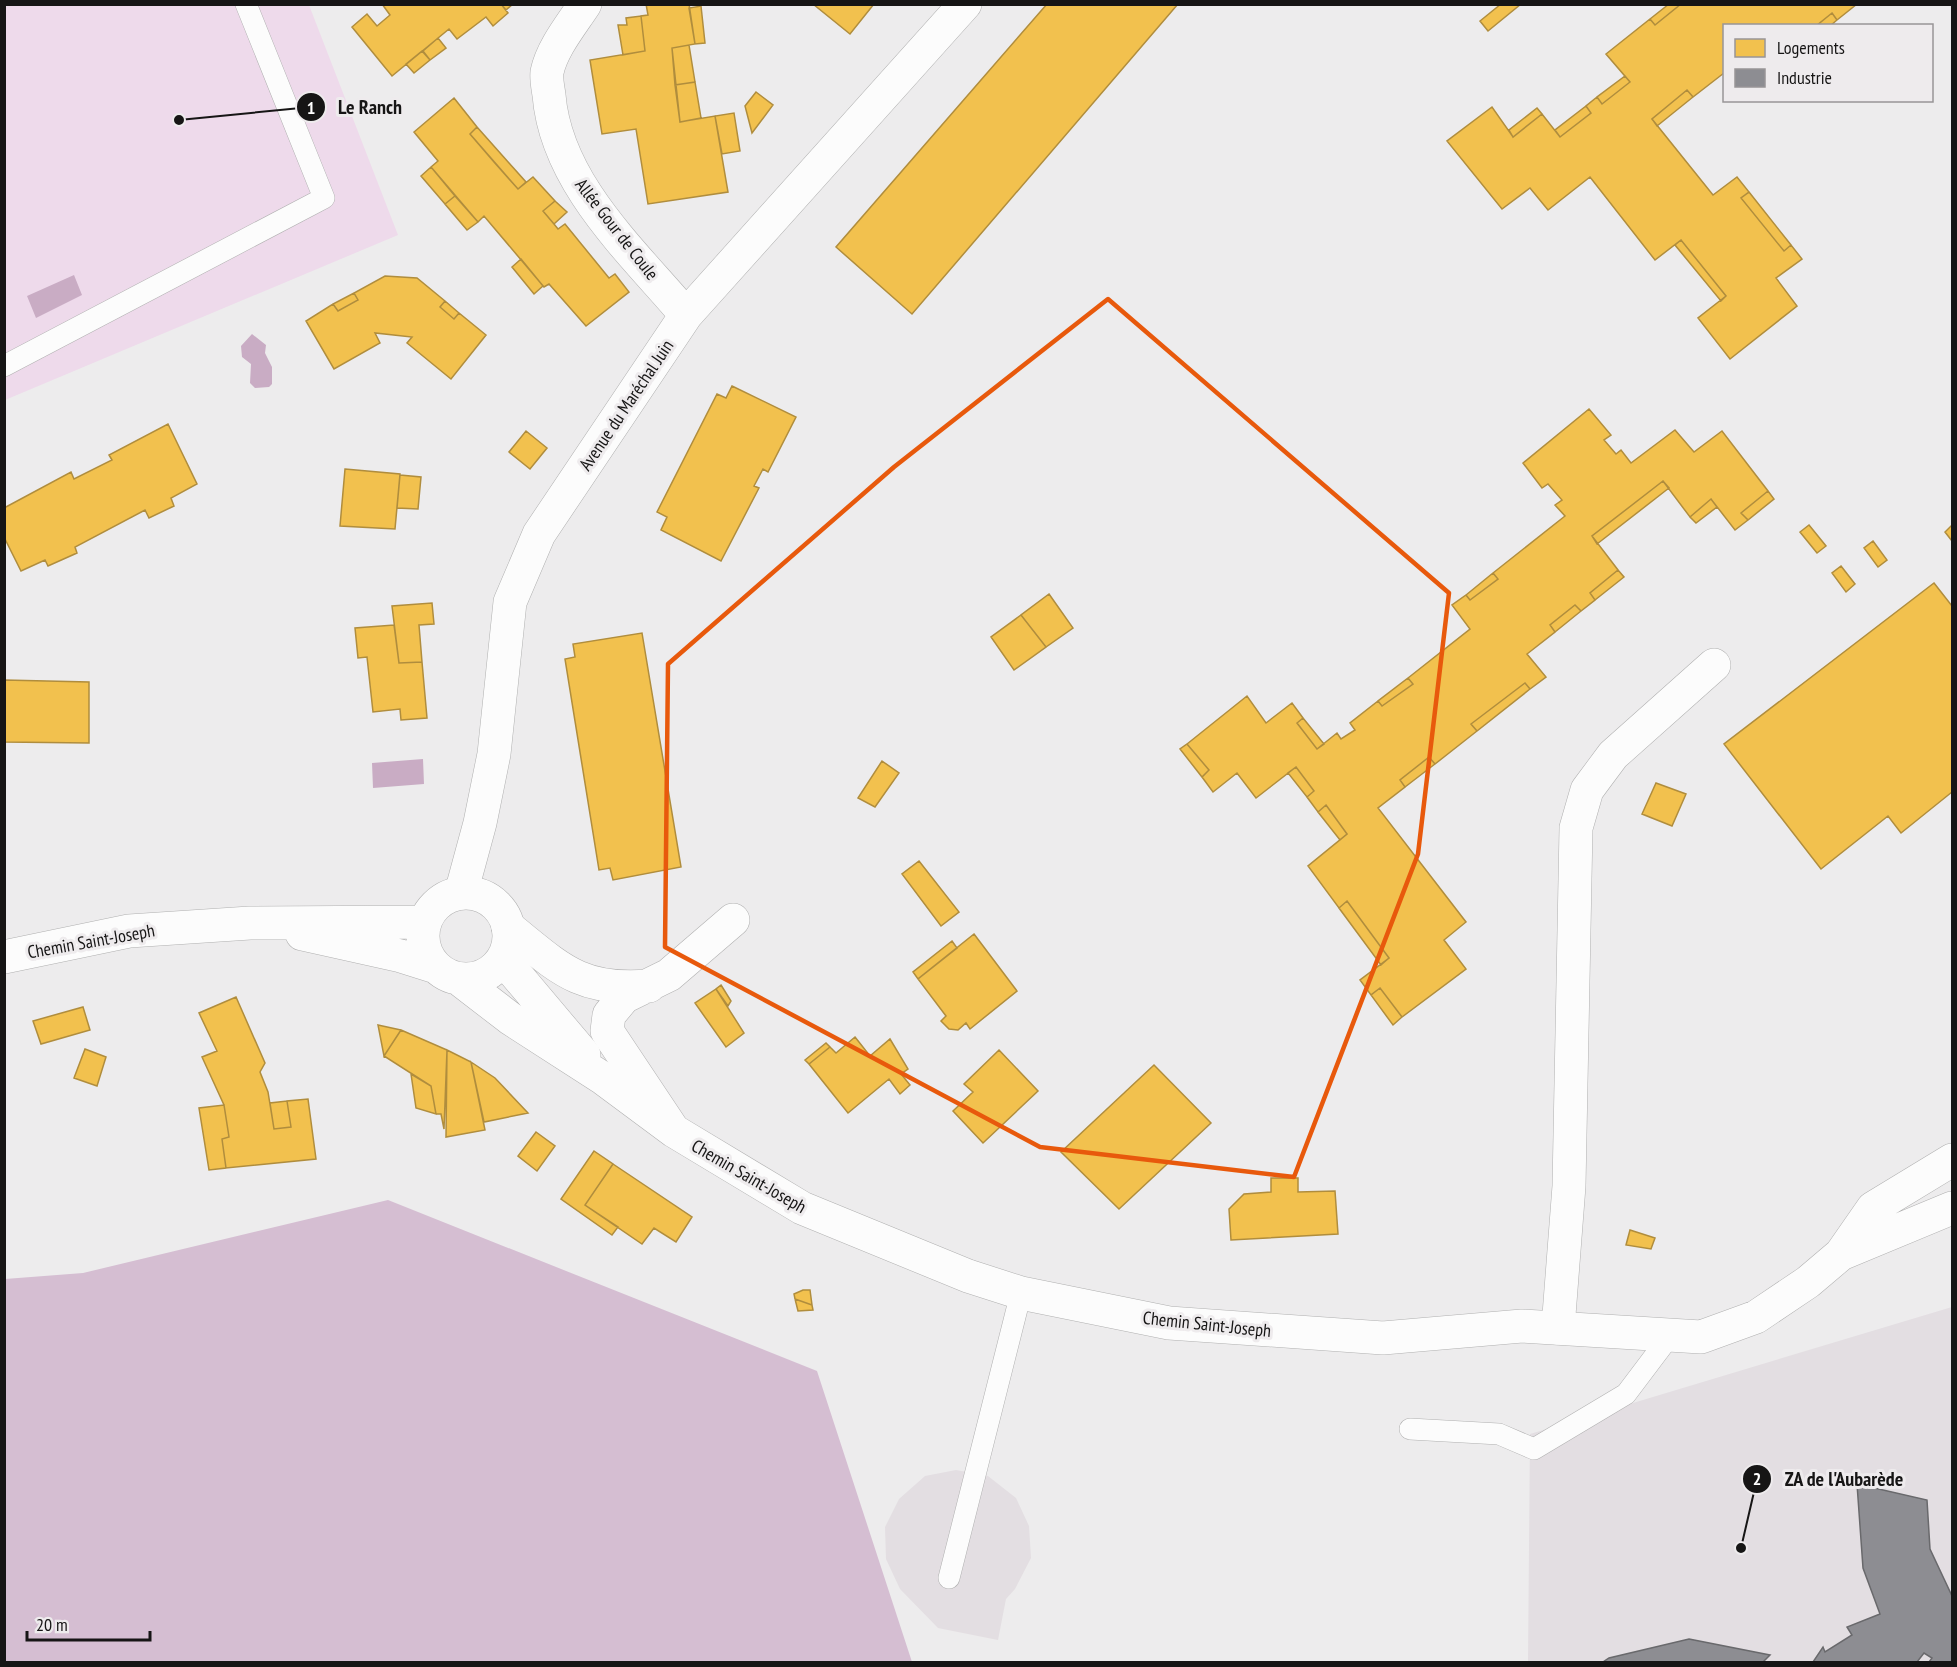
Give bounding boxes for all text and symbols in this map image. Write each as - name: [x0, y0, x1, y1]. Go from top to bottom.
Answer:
- legend: [1723, 24, 1933, 102]
- text: Logements: [1777, 36, 1845, 59]
- text: Industrie: [1777, 66, 1832, 89]
- callout: Le Ranch: [296, 88, 414, 126]
- text: Le Ranch: [338, 94, 402, 120]
- text: 1: [307, 96, 315, 119]
- street label: Allée Gour de Coule: [570, 174, 664, 284]
- street label: Avenue du Maréchal Juin: [574, 335, 678, 475]
- street label: Chemin Saint-Joseph: [26, 918, 156, 964]
- street label: Chemin Saint-Joseph: [687, 1134, 811, 1218]
- street label: Chemin Saint-Joseph: [1142, 1306, 1272, 1342]
- callout: ZA de l'Aubarède: [1742, 1460, 1915, 1498]
- text: ZA de l'Aubarède: [1785, 1466, 1903, 1492]
- text: 2: [1753, 1467, 1761, 1490]
- scale bar: [27, 1604, 150, 1642]
- text: 20 m: [36, 1613, 68, 1636]

